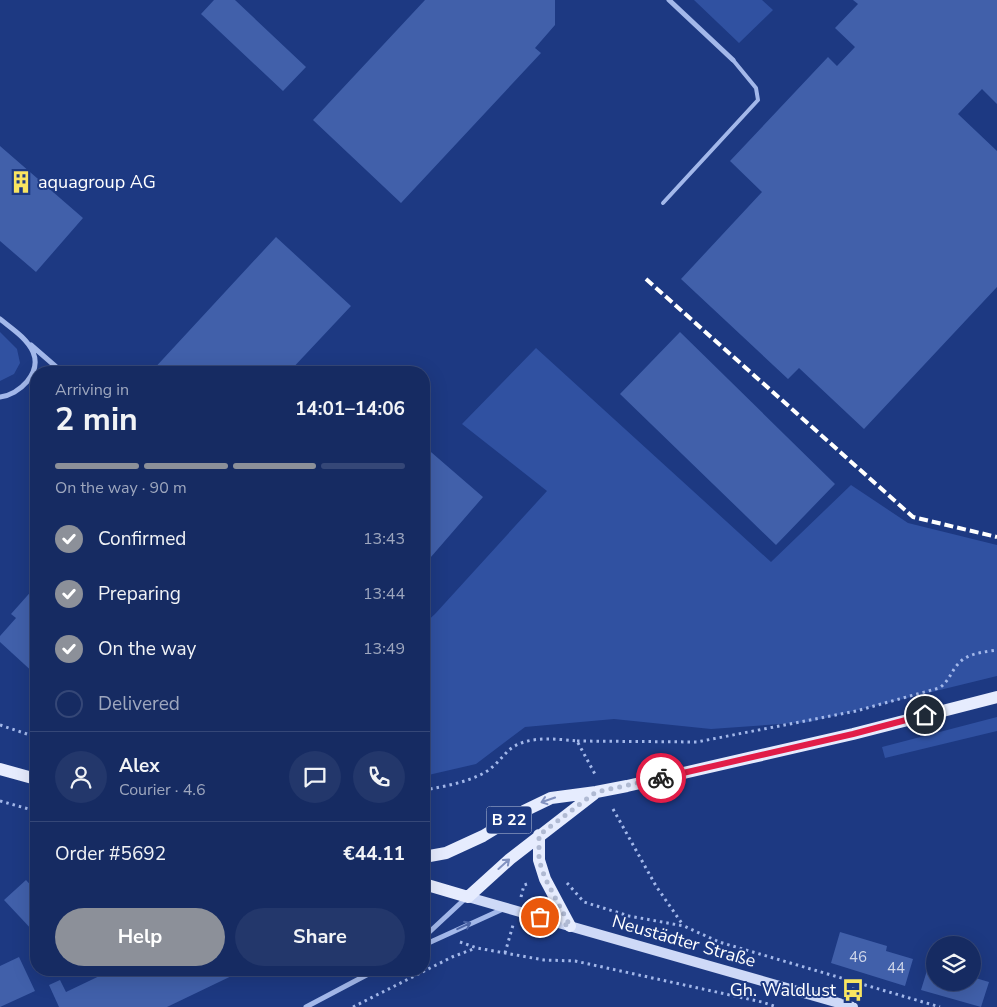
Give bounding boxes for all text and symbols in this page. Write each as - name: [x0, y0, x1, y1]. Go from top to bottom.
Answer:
- building icon: aquagroup AG: [8, 169, 34, 195]
- place label: aquagroup AG: [38, 170, 156, 194]
- text: Arriving in: [55, 379, 129, 401]
- text: 14:01–14:06: [295, 396, 405, 422]
- text: 2 min: [55, 398, 138, 441]
- text: On the way · 90 m: [55, 477, 187, 499]
- icon: check: [55, 525, 83, 553]
- text: Confirmed: [98, 526, 186, 552]
- text: 13:43: [363, 528, 405, 550]
- icon: check: [55, 580, 83, 608]
- text: Preparing: [98, 581, 181, 607]
- text: 13:44: [363, 583, 405, 605]
- icon: check: [55, 635, 83, 663]
- text: On the way: [98, 636, 196, 662]
- text: 13:49: [363, 638, 405, 660]
- text: Delivered: [98, 691, 180, 717]
- pin: [904, 694, 946, 736]
- icon: home: [911, 701, 939, 729]
- button: person: [55, 751, 107, 803]
- button: chat: [289, 751, 341, 803]
- button: phone: [353, 751, 405, 803]
- text: Alex: [119, 753, 160, 779]
- courier: [636, 753, 686, 803]
- icon: bike: [647, 764, 675, 792]
- text: Courier · 4.6: [119, 779, 205, 801]
- one-way arrow: [541, 796, 557, 806]
- road number: B 22: [486, 806, 532, 834]
- text: Order #5692: [55, 841, 166, 867]
- text: €44.11: [343, 841, 405, 867]
- one-way arrow: [497, 858, 510, 870]
- pin: [519, 896, 561, 938]
- icon: bag: [526, 903, 554, 931]
- button: Help: [55, 908, 225, 966]
- button: Share: [235, 908, 405, 966]
- street label: Neustädter Straße: [609, 909, 759, 973]
- one-way arrow: [457, 921, 472, 931]
- map controls: [926, 936, 981, 991]
- button: layers: [926, 936, 981, 991]
- house number: 46: [849, 947, 867, 967]
- house number: 44: [887, 958, 905, 978]
- bus stop icon: Gh. Waldlust: [840, 977, 866, 1003]
- place label: Gh. Waldlust: [730, 978, 837, 1002]

